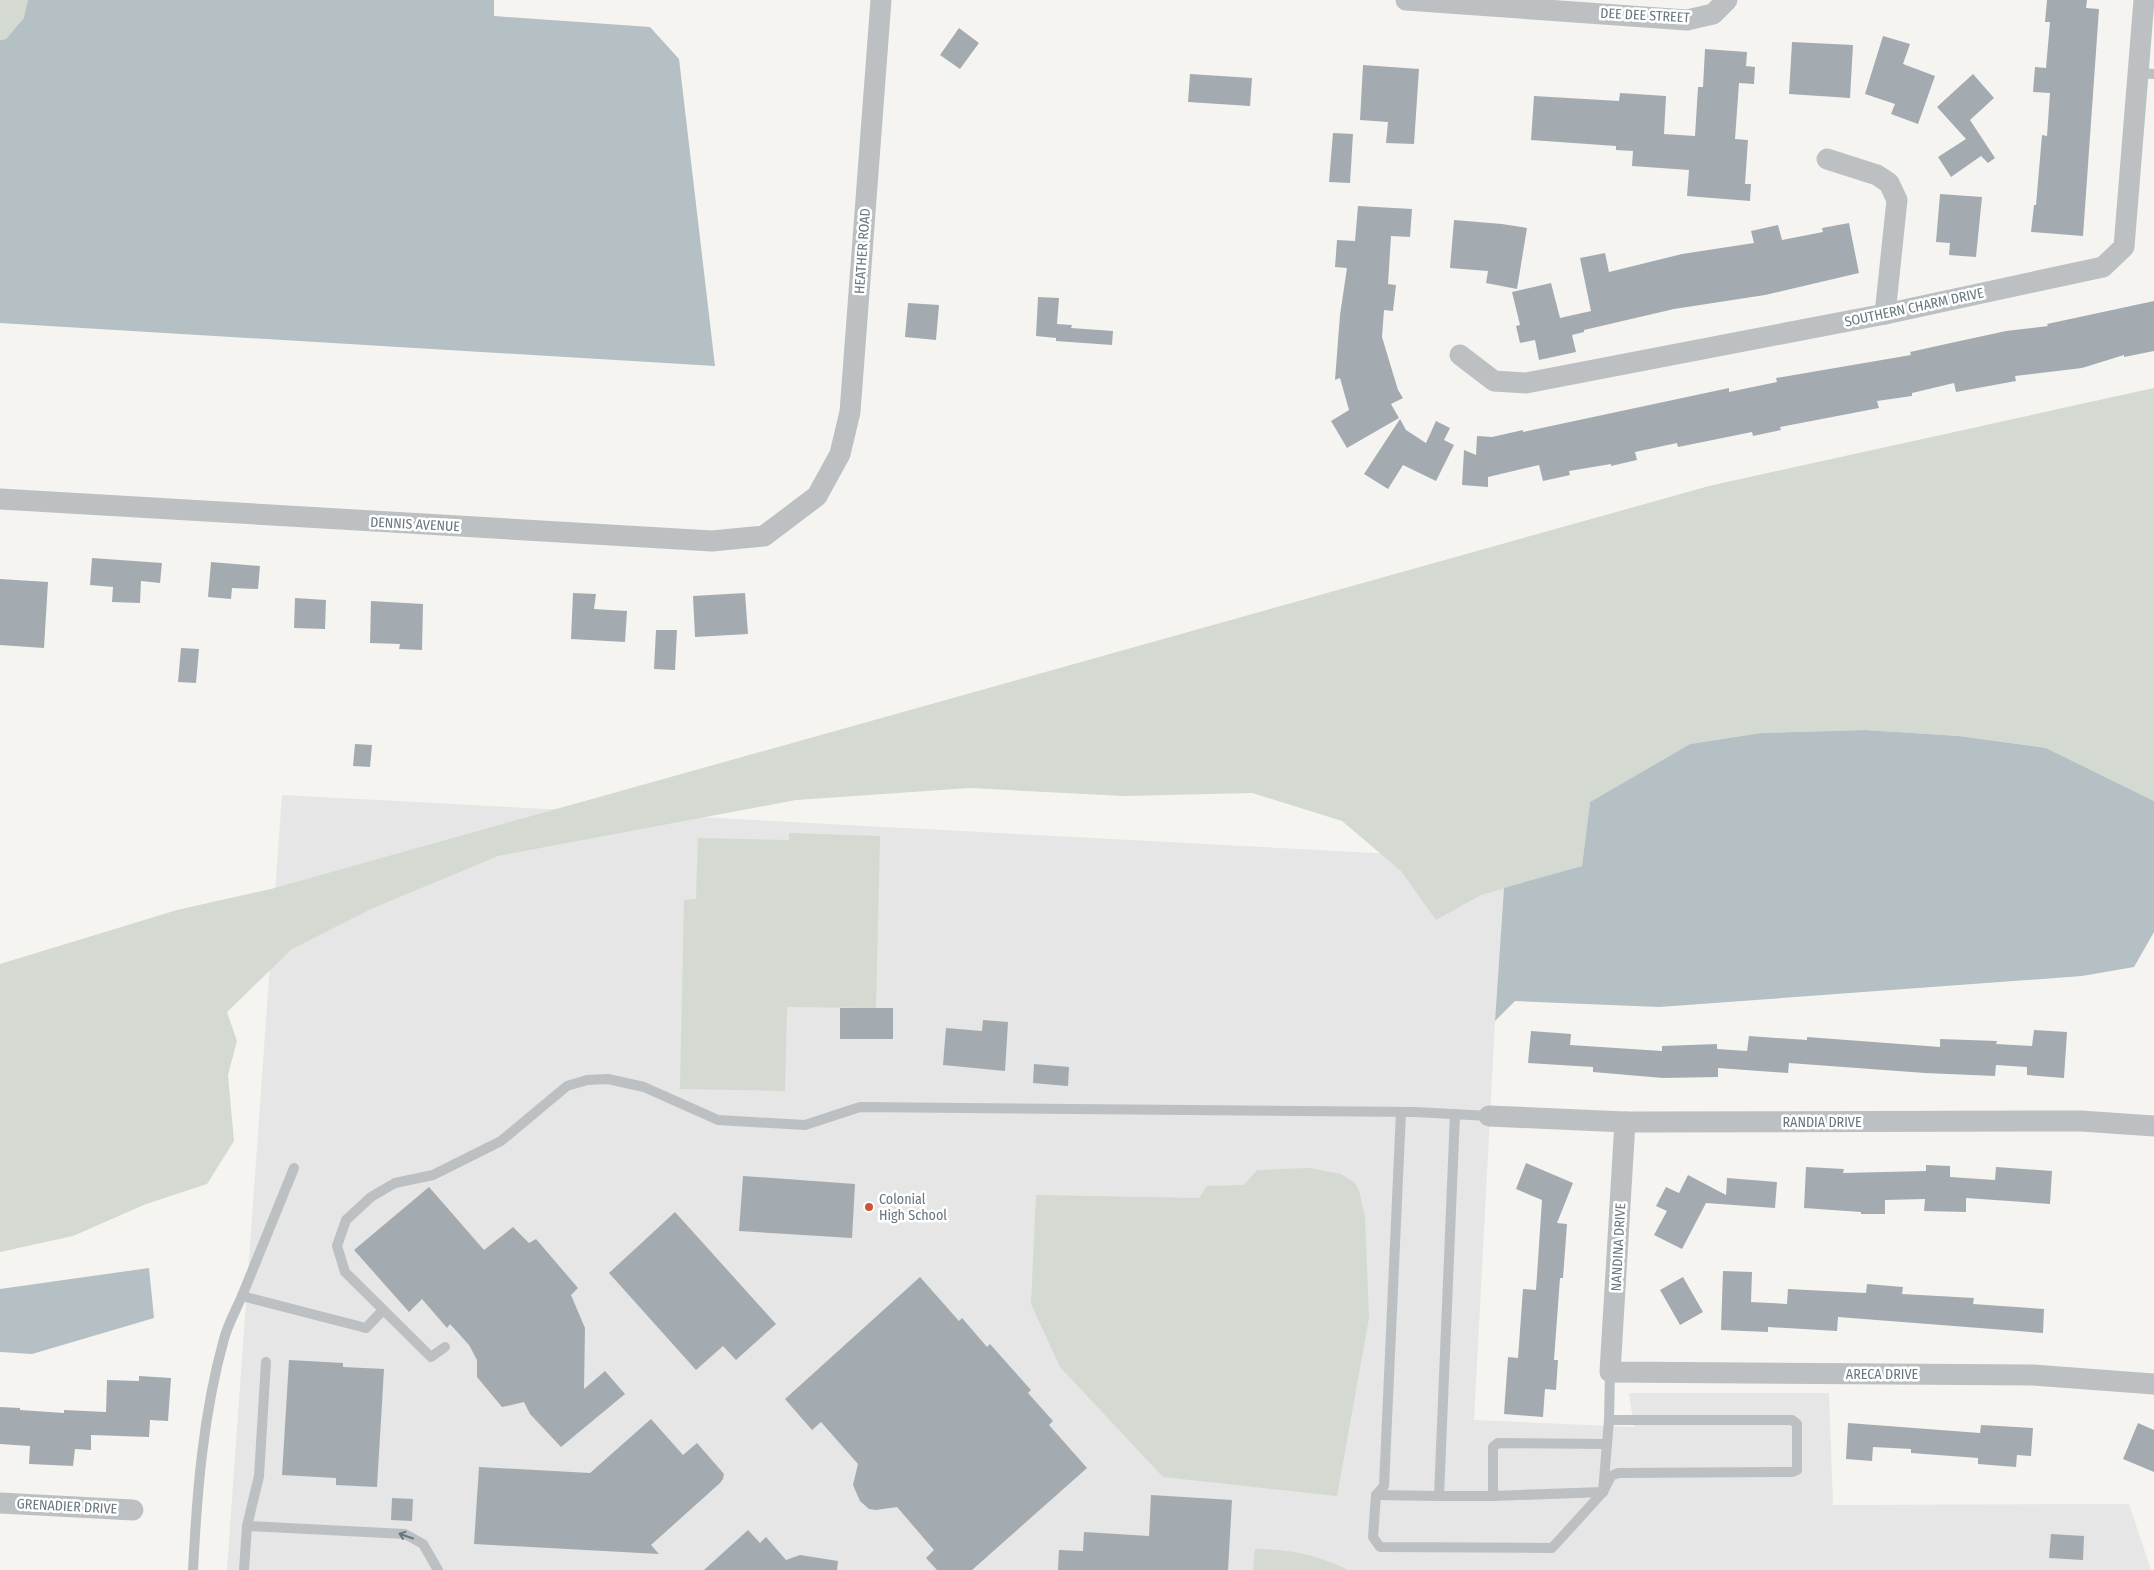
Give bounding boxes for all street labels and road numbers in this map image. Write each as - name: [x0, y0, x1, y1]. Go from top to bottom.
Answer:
- street label: DEE DEE STREET: [1600, 5, 1691, 26]
- street label: HEATHER ROAD: [851, 208, 874, 294]
- street label: SOUTHERN CHARM DRIVE: [1843, 284, 1986, 331]
- street label: DENNIS AVENUE: [370, 514, 461, 535]
- street label: RANDIA DRIVE: [1782, 1114, 1862, 1131]
- street label: NANDINA DRIVE: [1608, 1202, 1629, 1292]
- street label: ARECA DRIVE: [1846, 1366, 1919, 1383]
- street label: GRENADIER DRIVE: [16, 1495, 118, 1518]

